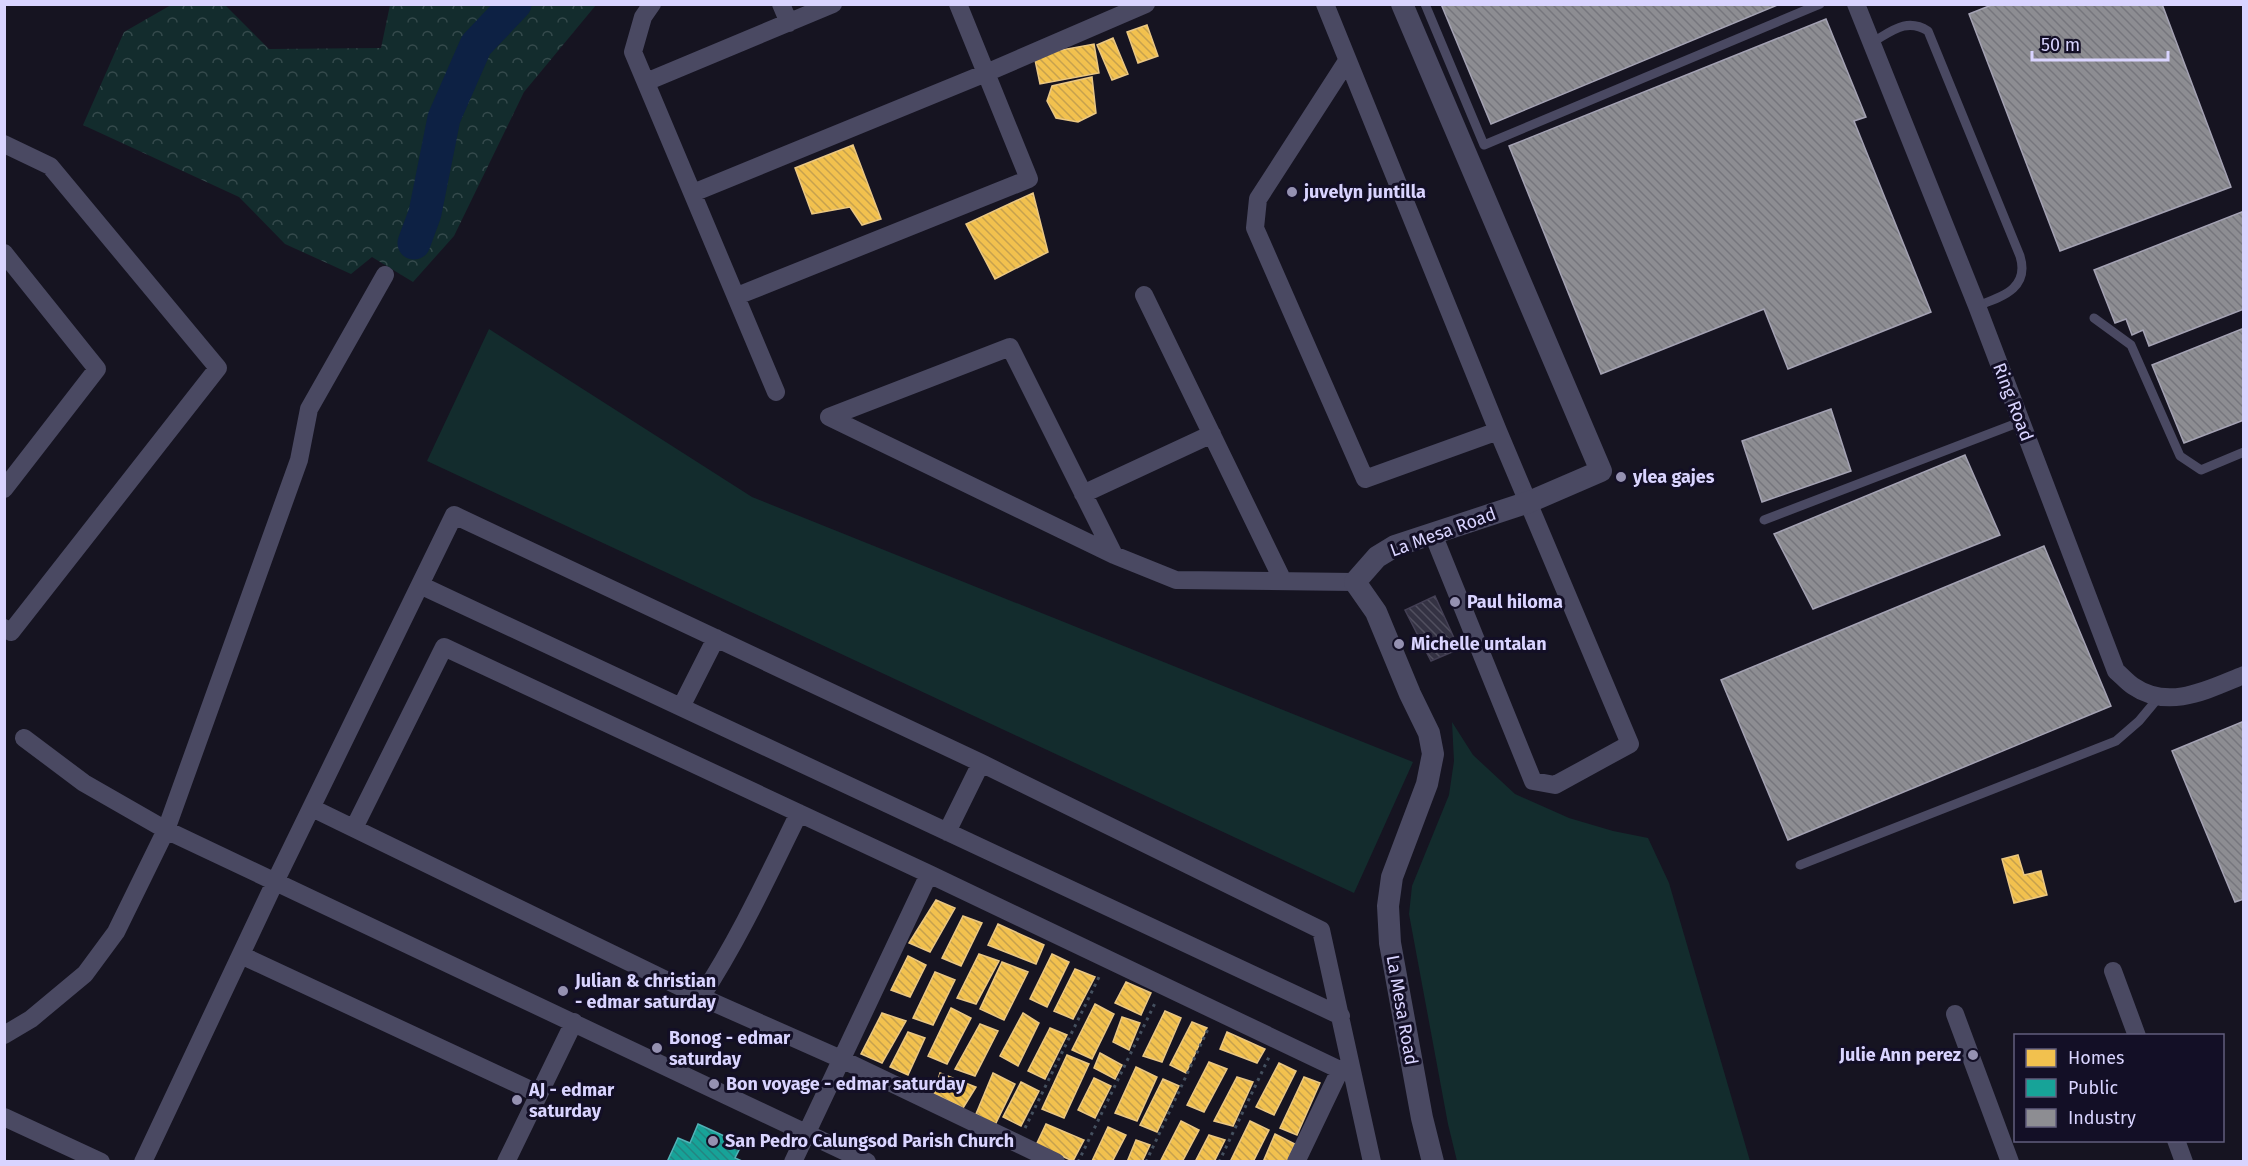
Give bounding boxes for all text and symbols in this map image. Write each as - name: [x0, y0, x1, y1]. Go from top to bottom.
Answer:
- scale bar: [2032, 24, 2168, 62]
- text: 50 m: [2041, 34, 2080, 56]
- place label: juvelyn juntilla: [1303, 181, 1426, 203]
- marker: juvelyn juntilla: [1285, 185, 1299, 199]
- street label: Ring Road: [1988, 360, 2038, 444]
- place label: ylea gajes: [1632, 466, 1715, 488]
- marker: ylea gajes: [1614, 470, 1628, 484]
- street label: La Mesa Road: [1387, 503, 1499, 561]
- place label: Paul hiloma: [1467, 591, 1563, 613]
- marker: Paul hiloma: [1448, 595, 1462, 609]
- place label: Michelle untalan: [1411, 633, 1547, 655]
- marker: Michelle untalan: [1392, 637, 1406, 651]
- street label: La Mesa Road: [1381, 953, 1423, 1067]
- place label: Julian & christian - edmar saturday: [574, 970, 717, 1013]
- marker: Julian & christian - edmar saturday: [556, 984, 570, 998]
- place label: Bonog - edmar saturday: [669, 1027, 791, 1070]
- legend: [2014, 1034, 2224, 1142]
- marker: Bonog - edmar saturday: [650, 1041, 664, 1055]
- place label: Julie Ann perez: [1838, 1044, 1961, 1066]
- text: Homes: [2068, 1047, 2124, 1069]
- marker: Julie Ann perez: [1966, 1048, 1980, 1062]
- place label: Bon voyage - edmar saturday: [726, 1073, 966, 1095]
- marker: Bon voyage - edmar saturday: [707, 1077, 721, 1091]
- text: Public: [2068, 1077, 2118, 1099]
- place label: AJ - edmar saturday: [528, 1079, 615, 1122]
- marker: AJ - edmar saturday: [510, 1093, 524, 1107]
- text: Industry: [2068, 1107, 2136, 1129]
- place label: San Pedro Calungsod Parish Church: [725, 1130, 1014, 1152]
- marker: San Pedro Calungsod Parish Church: [706, 1134, 720, 1148]

